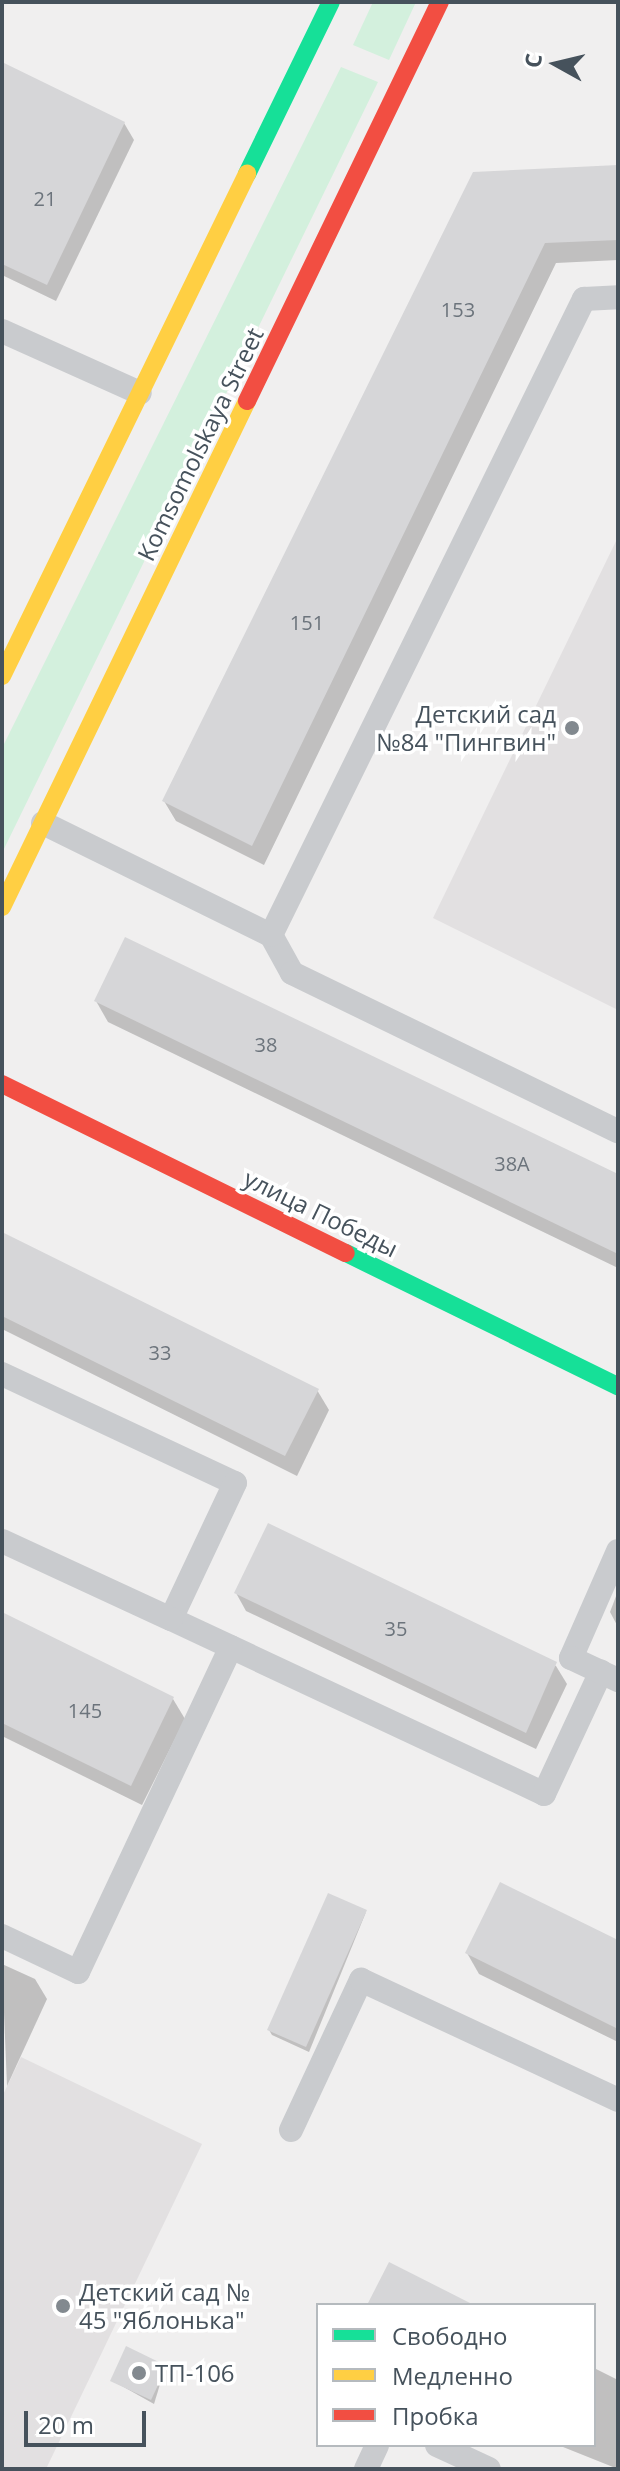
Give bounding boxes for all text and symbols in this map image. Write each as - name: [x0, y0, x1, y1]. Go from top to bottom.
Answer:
- north arrow: [516, 24, 596, 104]
- text: С: [516, 52, 548, 70]
- house number: 21: [34, 186, 56, 210]
- house number: 153: [441, 297, 475, 321]
- street label: Komsomolskaya Street: [131, 323, 269, 565]
- house number: 151: [290, 610, 324, 634]
- place label: Детский сад №84 "Пингвин": [376, 700, 556, 756]
- marker: Детский сад №84 "Пингвин": [563, 719, 581, 737]
- house number: 38: [255, 1032, 277, 1056]
- house number: 38А: [494, 1151, 530, 1175]
- street label: улица Победы: [239, 1163, 403, 1263]
- house number: 33: [149, 1340, 171, 1364]
- house number: 35: [385, 1616, 407, 1640]
- house number: 145: [68, 1698, 102, 1722]
- place label: Детский сад № 45 "Яблонька": [79, 2278, 250, 2334]
- marker: Детский сад № 45 "Яблонька": [54, 2297, 72, 2315]
- legend: [316, 2303, 596, 2447]
- text: Свободно: [392, 2319, 507, 2352]
- place label: ТП-106: [155, 2359, 235, 2387]
- text: Медленно: [392, 2359, 513, 2392]
- marker: ТП-106: [130, 2364, 148, 2382]
- scale bar: [28, 2395, 150, 2445]
- text: Пробка: [392, 2399, 479, 2432]
- text: 20 m: [38, 2408, 94, 2441]

